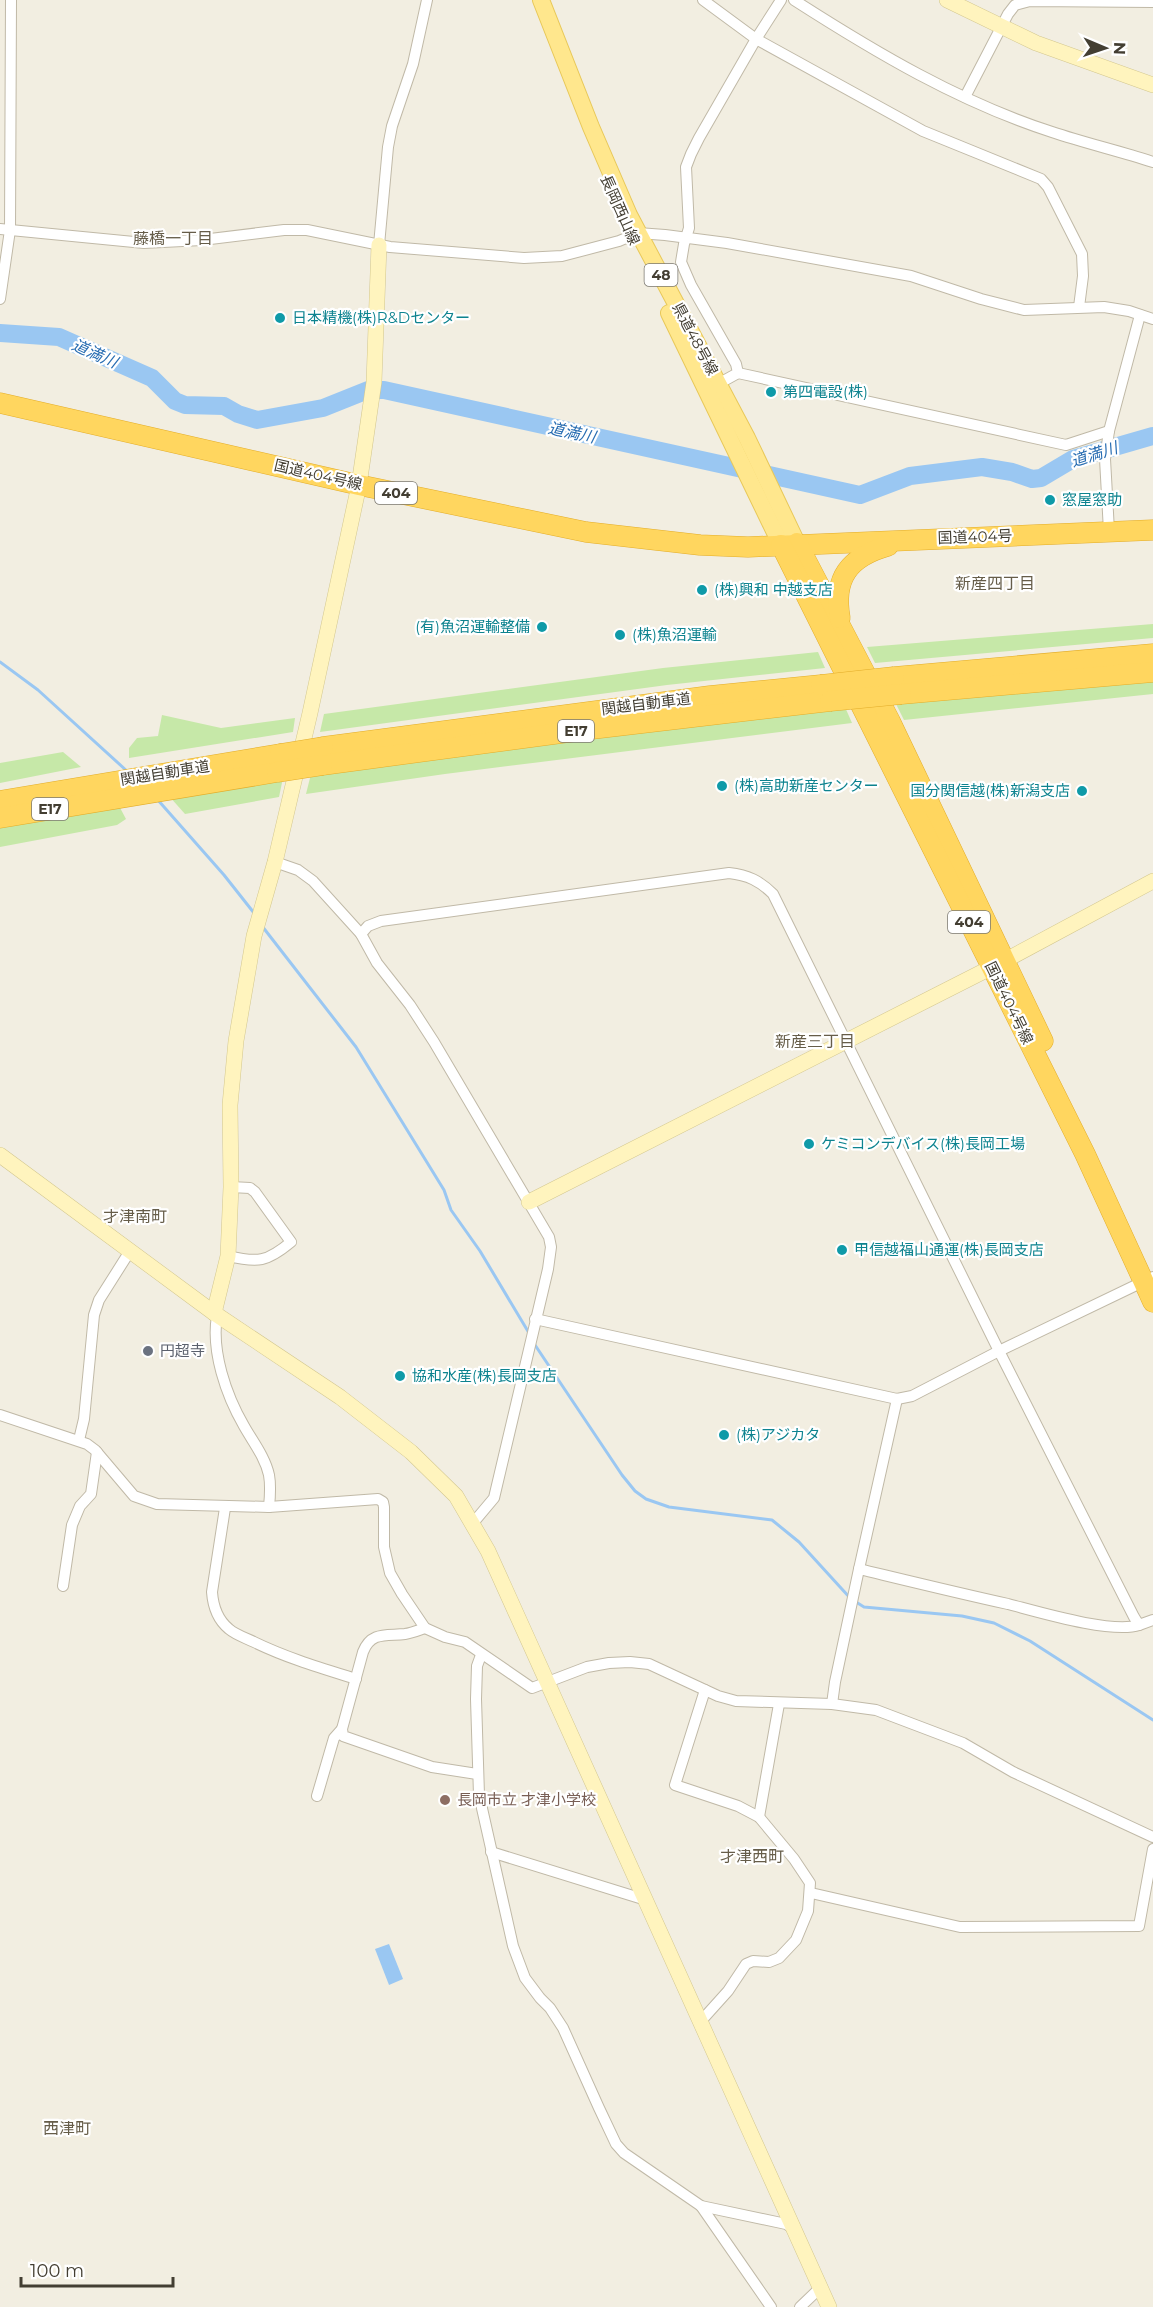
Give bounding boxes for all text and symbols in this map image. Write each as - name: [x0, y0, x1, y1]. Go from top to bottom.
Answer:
- north arrow: [1075, 18, 1135, 78]
- text: N: [1110, 42, 1129, 55]
- street label: 長岡西山線: [597, 172, 644, 248]
- district label: 藤橋一丁目: [133, 229, 213, 248]
- road number: 48: [644, 264, 678, 286]
- street label: 県道48号線: [668, 299, 723, 378]
- place label: 日本精機(株)R&Dセンター: [292, 308, 470, 327]
- marker: 日本精機(株)R&Dセンター: [273, 311, 287, 325]
- water label: 道満川: [69, 335, 122, 373]
- place label: 第四電設(株): [783, 382, 868, 401]
- marker: 第四電設(株): [764, 385, 778, 399]
- water label: 道満川: [546, 418, 599, 447]
- water label: 道満川: [1068, 437, 1122, 471]
- street label: 国道404号線: [272, 455, 364, 494]
- road number: 404: [375, 482, 417, 504]
- place label: 窓屋窓助: [1062, 490, 1122, 509]
- marker: 窓屋窓助: [1043, 493, 1057, 507]
- street label: 国道404号: [937, 526, 1013, 547]
- district label: 新産四丁目: [955, 574, 1035, 593]
- place label: (株)興和 中越支店: [714, 580, 833, 599]
- marker: (株)興和 中越支店: [695, 583, 709, 597]
- place label: (有)魚沼運輸整備: [415, 617, 530, 636]
- marker: (有)魚沼運輸整備: [535, 620, 549, 634]
- place label: (株)魚沼運輸: [632, 625, 717, 644]
- marker: (株)魚沼運輸: [613, 628, 627, 642]
- street label: 関越自動車道: [600, 689, 692, 718]
- road number: E17: [558, 720, 594, 742]
- street label: 関越自動車道: [119, 756, 211, 789]
- place label: (株)高助新産センター: [734, 776, 879, 795]
- marker: (株)高助新産センター: [715, 779, 729, 793]
- place label: 国分関信越(株)新潟支店: [910, 781, 1070, 800]
- marker: 国分関信越(株)新潟支店: [1075, 784, 1089, 798]
- road number: E17: [32, 798, 68, 820]
- road number: 404: [948, 911, 990, 933]
- street label: 国道404号線: [981, 958, 1038, 1047]
- district label: 新産三丁目: [775, 1032, 855, 1051]
- place label: ケミコンデバイス(株)長岡工場: [821, 1134, 1025, 1153]
- marker: ケミコンデバイス(株)長岡工場: [802, 1137, 816, 1151]
- district label: 才津南町: [103, 1207, 167, 1226]
- place label: 甲信越福山通運(株)長岡支店: [854, 1240, 1044, 1259]
- marker: 甲信越福山通運(株)長岡支店: [835, 1243, 849, 1257]
- place label: 円超寺: [160, 1341, 205, 1360]
- marker: 円超寺: [141, 1344, 155, 1358]
- place label: 協和水産(株)長岡支店: [412, 1366, 557, 1385]
- marker: 協和水産(株)長岡支店: [393, 1369, 407, 1383]
- place label: (株)アジカタ: [736, 1425, 820, 1444]
- marker: (株)アジカタ: [717, 1428, 731, 1442]
- place label: 長岡市立 才津小学校: [457, 1790, 596, 1809]
- marker: 長岡市立 才津小学校: [438, 1793, 452, 1807]
- district label: 才津西町: [720, 1847, 784, 1866]
- district label: 西津町: [43, 2119, 91, 2138]
- scale bar: [21, 2250, 172, 2288]
- text: 100 m: [30, 2260, 84, 2282]

